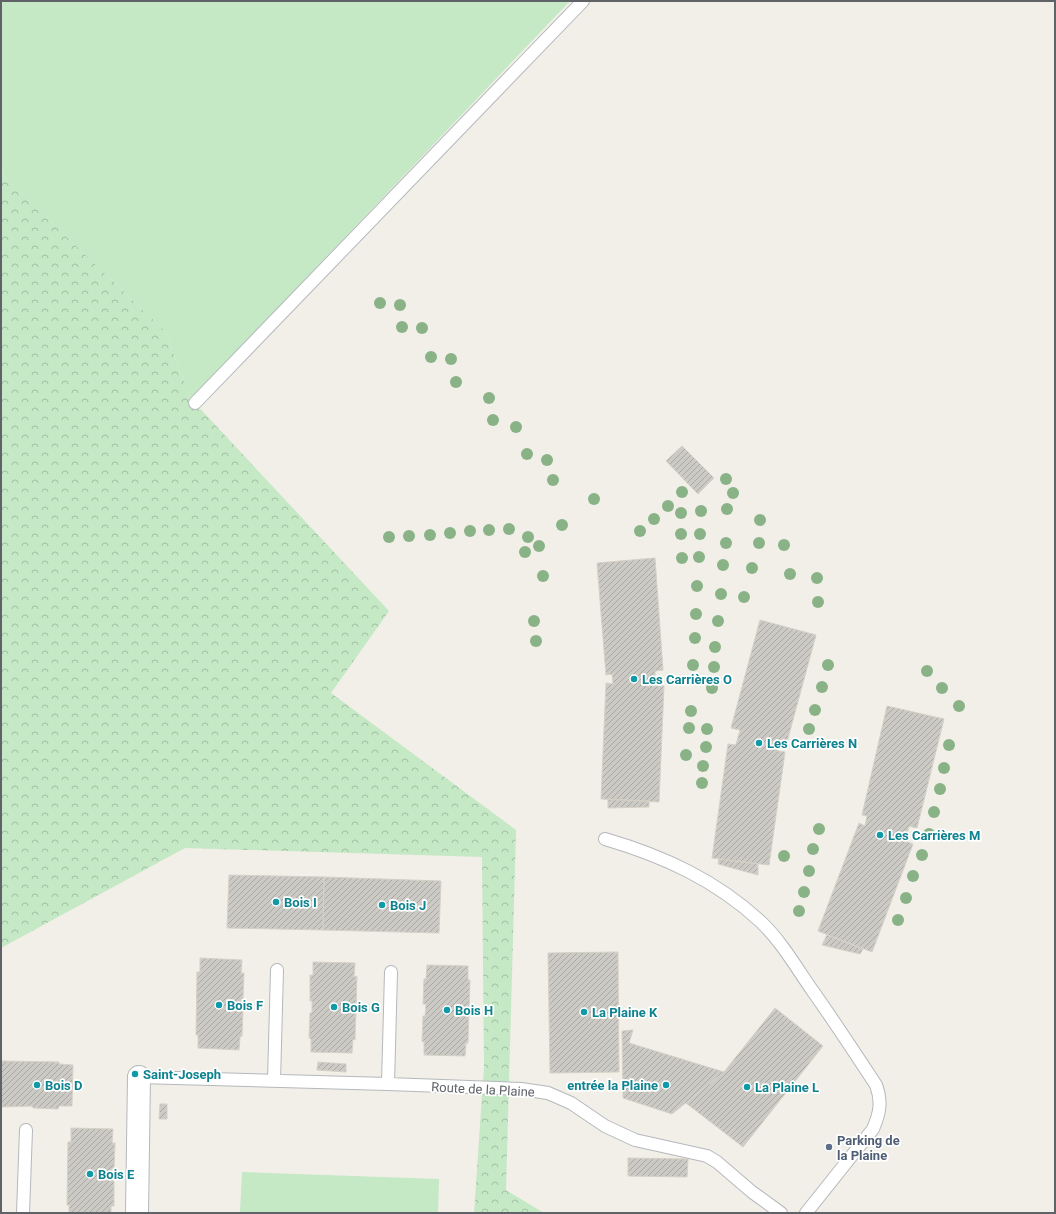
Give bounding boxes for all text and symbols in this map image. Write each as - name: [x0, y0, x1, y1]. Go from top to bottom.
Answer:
- place label: Les Carrières O: [642, 672, 732, 687]
- marker: Les Carrières O: [629, 674, 639, 684]
- place label: Les Carrières N: [767, 736, 857, 751]
- marker: Les Carrières N: [754, 738, 764, 748]
- place label: Les Carrières M: [888, 828, 980, 843]
- marker: Les Carrières M: [875, 830, 885, 840]
- place label: Bois I: [284, 895, 317, 910]
- marker: Bois I: [271, 897, 281, 907]
- place label: Bois J: [390, 898, 426, 913]
- marker: Bois J: [377, 900, 387, 910]
- place label: Bois F: [227, 998, 263, 1013]
- marker: Bois F: [214, 1000, 224, 1010]
- place label: Bois G: [342, 1000, 380, 1015]
- marker: Bois G: [329, 1002, 339, 1012]
- place label: Bois H: [455, 1003, 493, 1018]
- marker: Bois H: [442, 1005, 452, 1015]
- place label: La Plaine K: [592, 1005, 658, 1020]
- marker: La Plaine K: [579, 1007, 589, 1017]
- place label: Saint-Joseph: [143, 1067, 221, 1082]
- marker: Saint-Joseph: [130, 1069, 140, 1079]
- place label: Bois D: [45, 1078, 82, 1093]
- place label: entrée la Plaine: [567, 1078, 658, 1093]
- street label: Route de la Plaine: [431, 1079, 535, 1100]
- marker: Bois D: [32, 1080, 42, 1090]
- marker: entrée la Plaine: [661, 1080, 671, 1090]
- place label: La Plaine L: [755, 1080, 819, 1095]
- marker: La Plaine L: [742, 1082, 752, 1092]
- place label: Parking de la Plaine: [837, 1133, 900, 1163]
- marker: Parking de la Plaine: [824, 1142, 834, 1152]
- place label: Bois E: [98, 1167, 135, 1182]
- marker: Bois E: [85, 1169, 95, 1179]

